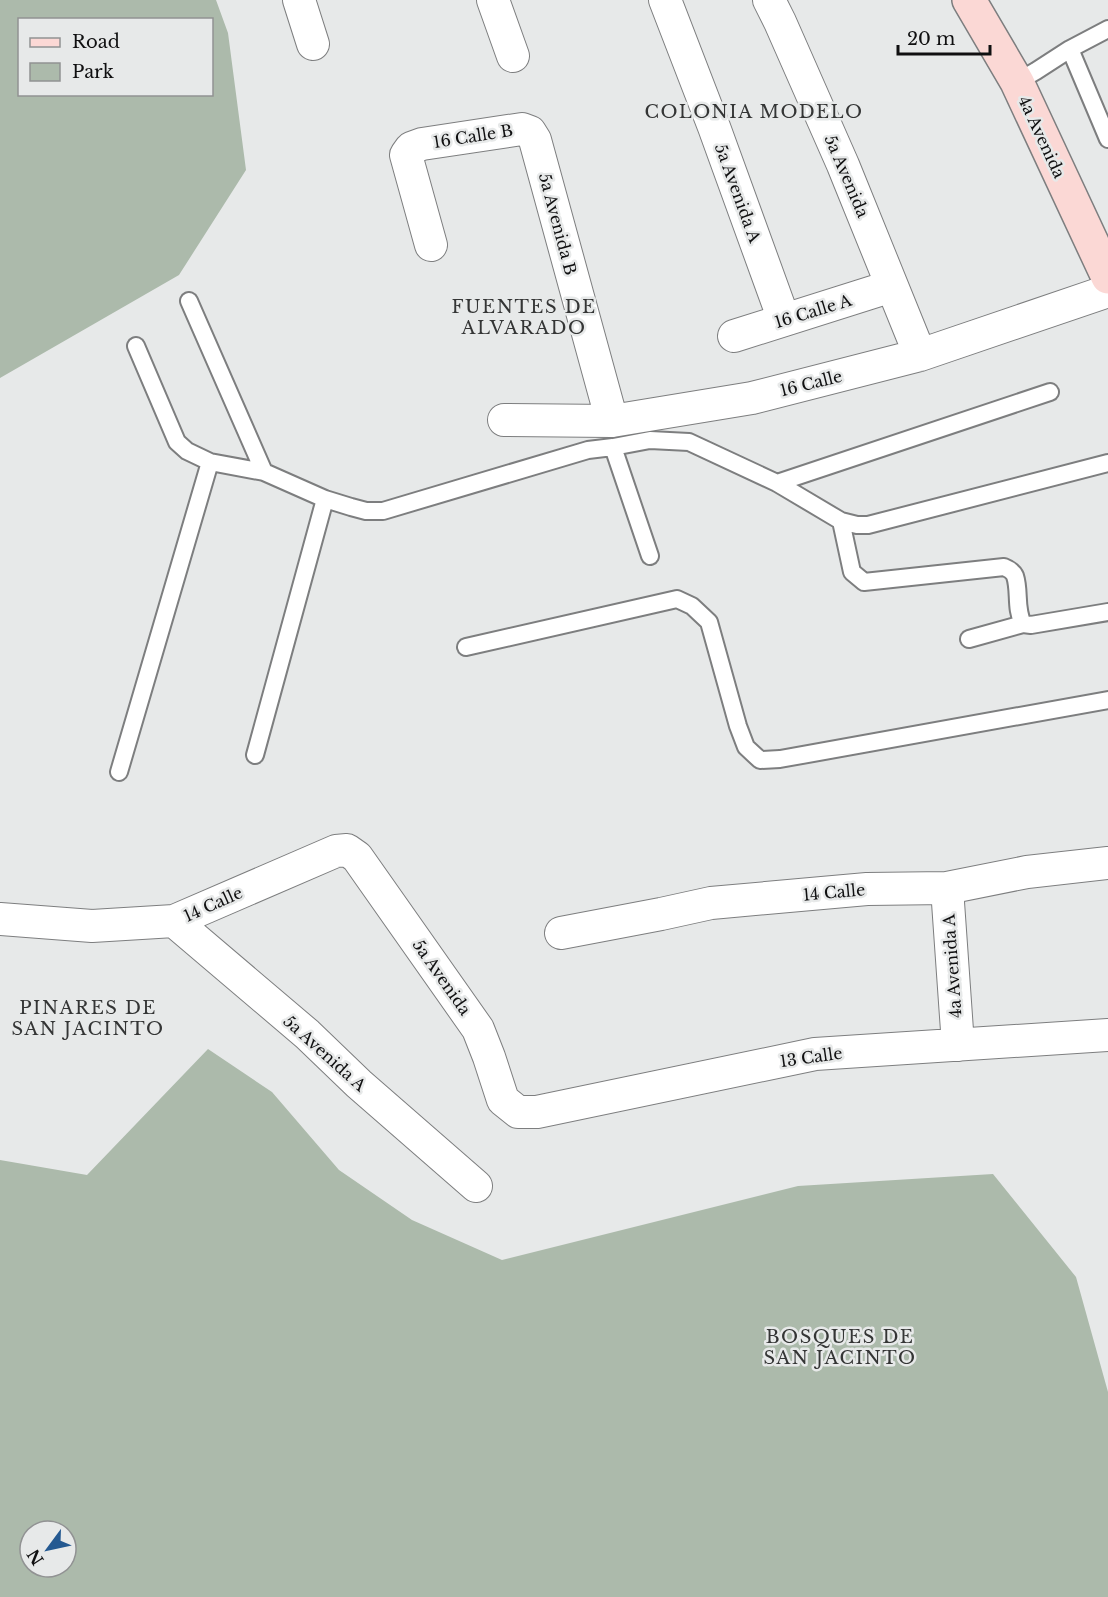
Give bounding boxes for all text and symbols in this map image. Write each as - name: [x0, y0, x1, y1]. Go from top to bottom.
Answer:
- legend: [18, 18, 213, 96]
- scale bar: [898, 18, 990, 56]
- text: 20 m: [907, 28, 955, 50]
- text: Road: [72, 31, 120, 53]
- text: Park: [72, 61, 114, 83]
- street label: 4a Avenida: [1014, 93, 1070, 181]
- district label: COLONIA MODELO: [645, 101, 863, 123]
- street label: 16 Calle B: [432, 120, 514, 152]
- street label: 5a Avenida: [821, 132, 873, 220]
- street label: 5a Avenida A: [711, 141, 765, 246]
- street label: 5a Avenida B: [535, 171, 581, 277]
- street label: 16 Calle A: [772, 290, 855, 332]
- district label: FUENTES DE ALVARADO: [452, 296, 596, 339]
- street label: 16 Calle: [778, 366, 844, 400]
- street label: 14 Calle: [802, 879, 866, 905]
- street label: 14 Calle: [180, 882, 246, 926]
- street label: 4a Avenida A: [938, 913, 966, 1019]
- street label: 5a Avenida: [409, 935, 475, 1019]
- district label: PINARES DE SAN JACINTO: [11, 997, 165, 1040]
- street label: 5a Avenida A: [280, 1011, 371, 1096]
- street label: 13 Calle: [778, 1043, 844, 1071]
- district label: BOSQUES DE SAN JACINTO: [763, 1326, 917, 1369]
- north arrow: [18, 1519, 78, 1579]
- text: N: [23, 1545, 48, 1569]

